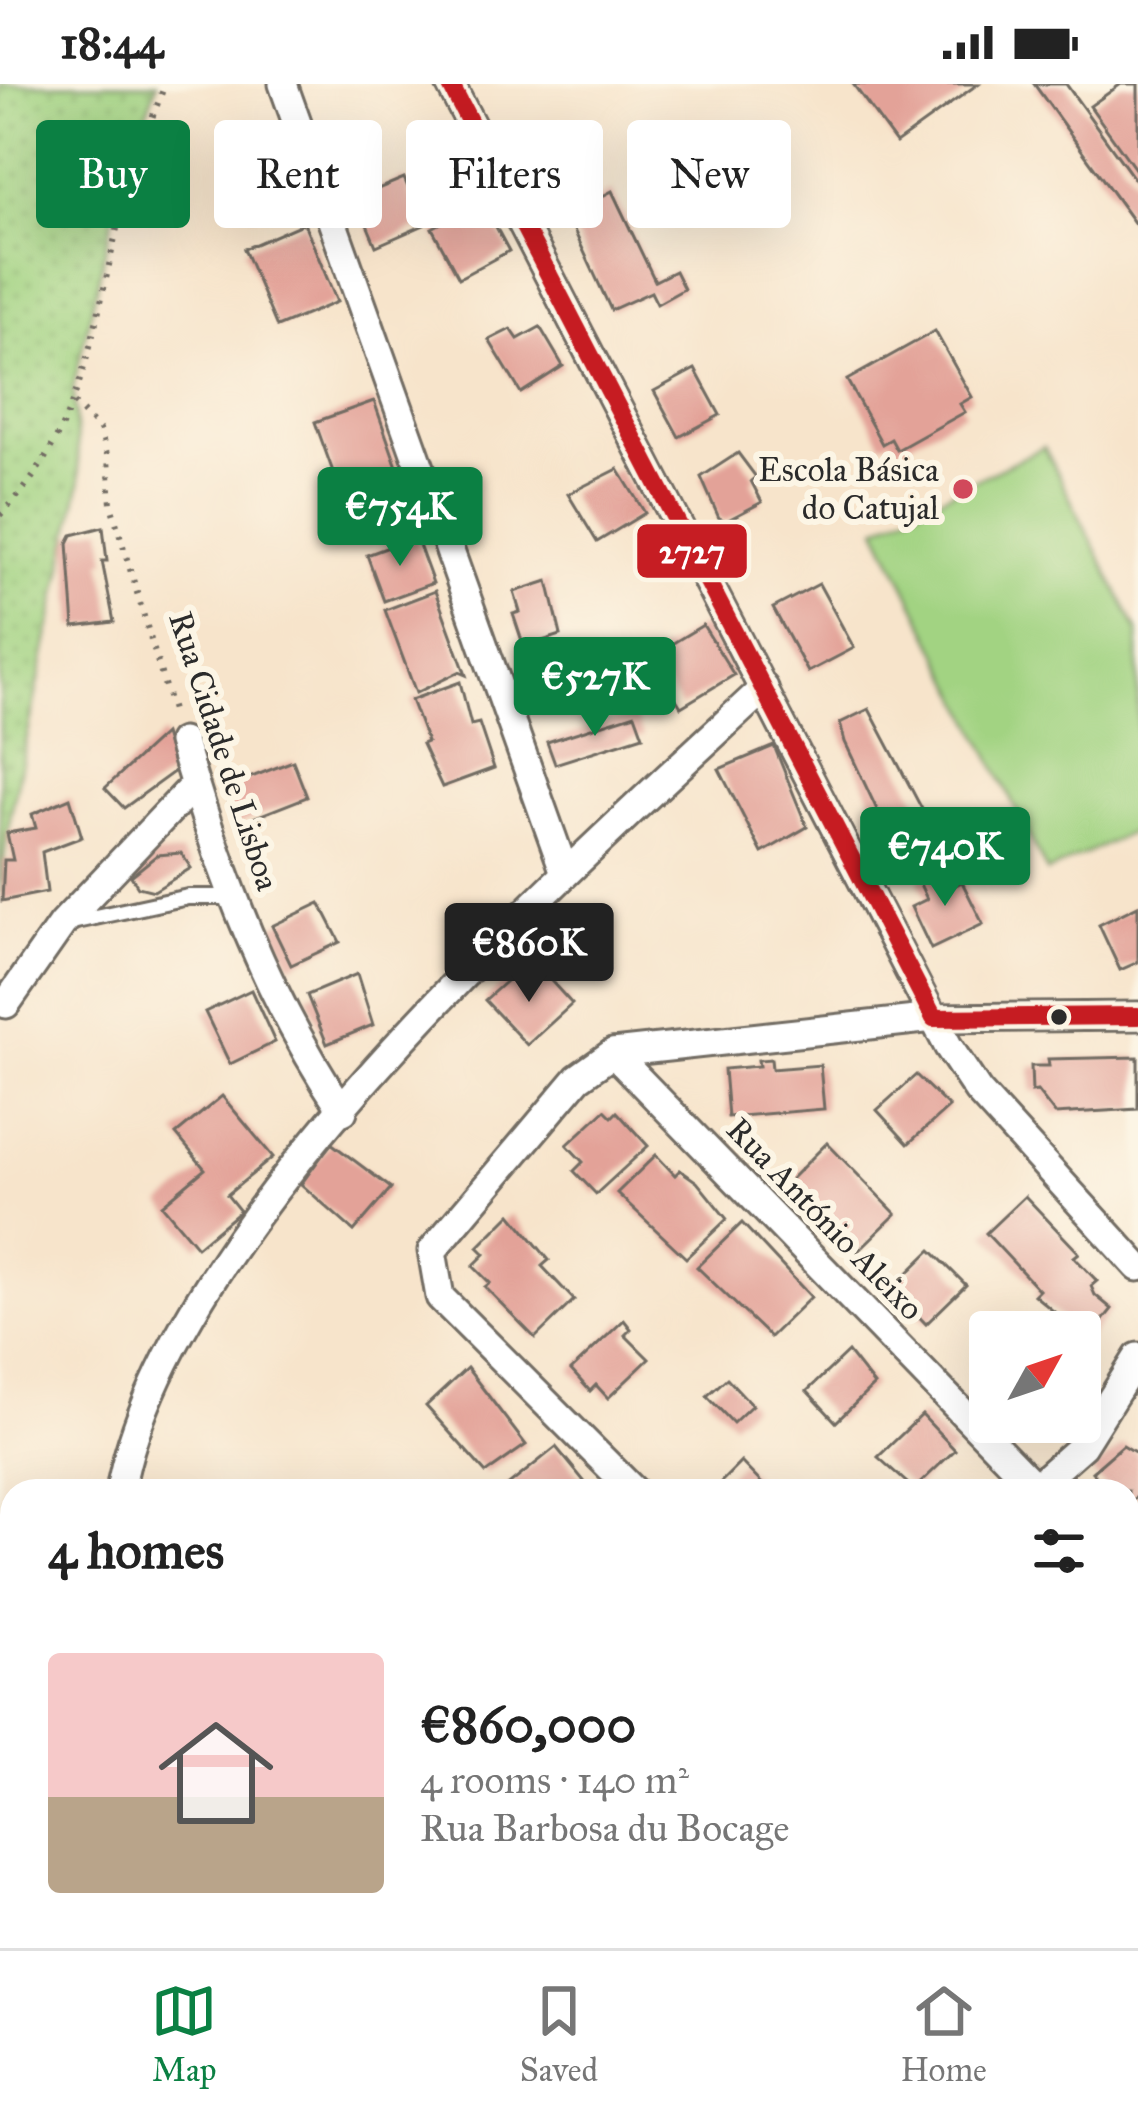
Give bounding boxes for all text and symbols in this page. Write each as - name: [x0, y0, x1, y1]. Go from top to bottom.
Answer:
- text: 18:44: [60, 15, 163, 70]
- chip: Buy: [36, 120, 190, 228]
- chip: Rent: [214, 120, 382, 228]
- chip: Filters: [406, 120, 603, 228]
- chip: New: [627, 120, 791, 228]
- place label: Escola Básica do Catujal: [758, 450, 939, 528]
- pin: €754K: [316, 467, 484, 569]
- marker: Escola Básica do Catujal: [950, 476, 976, 502]
- text: €754K: [345, 482, 455, 530]
- line badge: 2727: [635, 522, 749, 580]
- text: 2727: [659, 532, 725, 572]
- street label: Rua Cidade de Lisboa: [160, 607, 288, 895]
- pin: €527K: [511, 637, 679, 739]
- text: €527K: [541, 652, 649, 700]
- pin: €740K: [861, 807, 1029, 909]
- text: €740K: [887, 822, 1003, 870]
- pin: €860K: [445, 903, 613, 1005]
- text: €860K: [472, 918, 586, 966]
- unlabelled marker: [1048, 1006, 1070, 1028]
- street label: Rua António Aleixo: [718, 1109, 932, 1329]
- north arrow: [969, 1311, 1101, 1443]
- map controls: [969, 1311, 1101, 1443]
- icon: filters: [1026, 1518, 1092, 1584]
- text: 4 homes: [48, 1520, 224, 1582]
- text: €860,000: [420, 1694, 636, 1756]
- icon: home: [144, 1701, 288, 1845]
- text: 4 rooms · 140 m²: [420, 1756, 689, 1804]
- text: Rua Barbosa du Bocage: [420, 1804, 789, 1852]
- tab: Map: [151, 1978, 217, 2090]
- tab: Saved: [520, 1978, 598, 2090]
- tab: Home: [900, 1978, 987, 2090]

